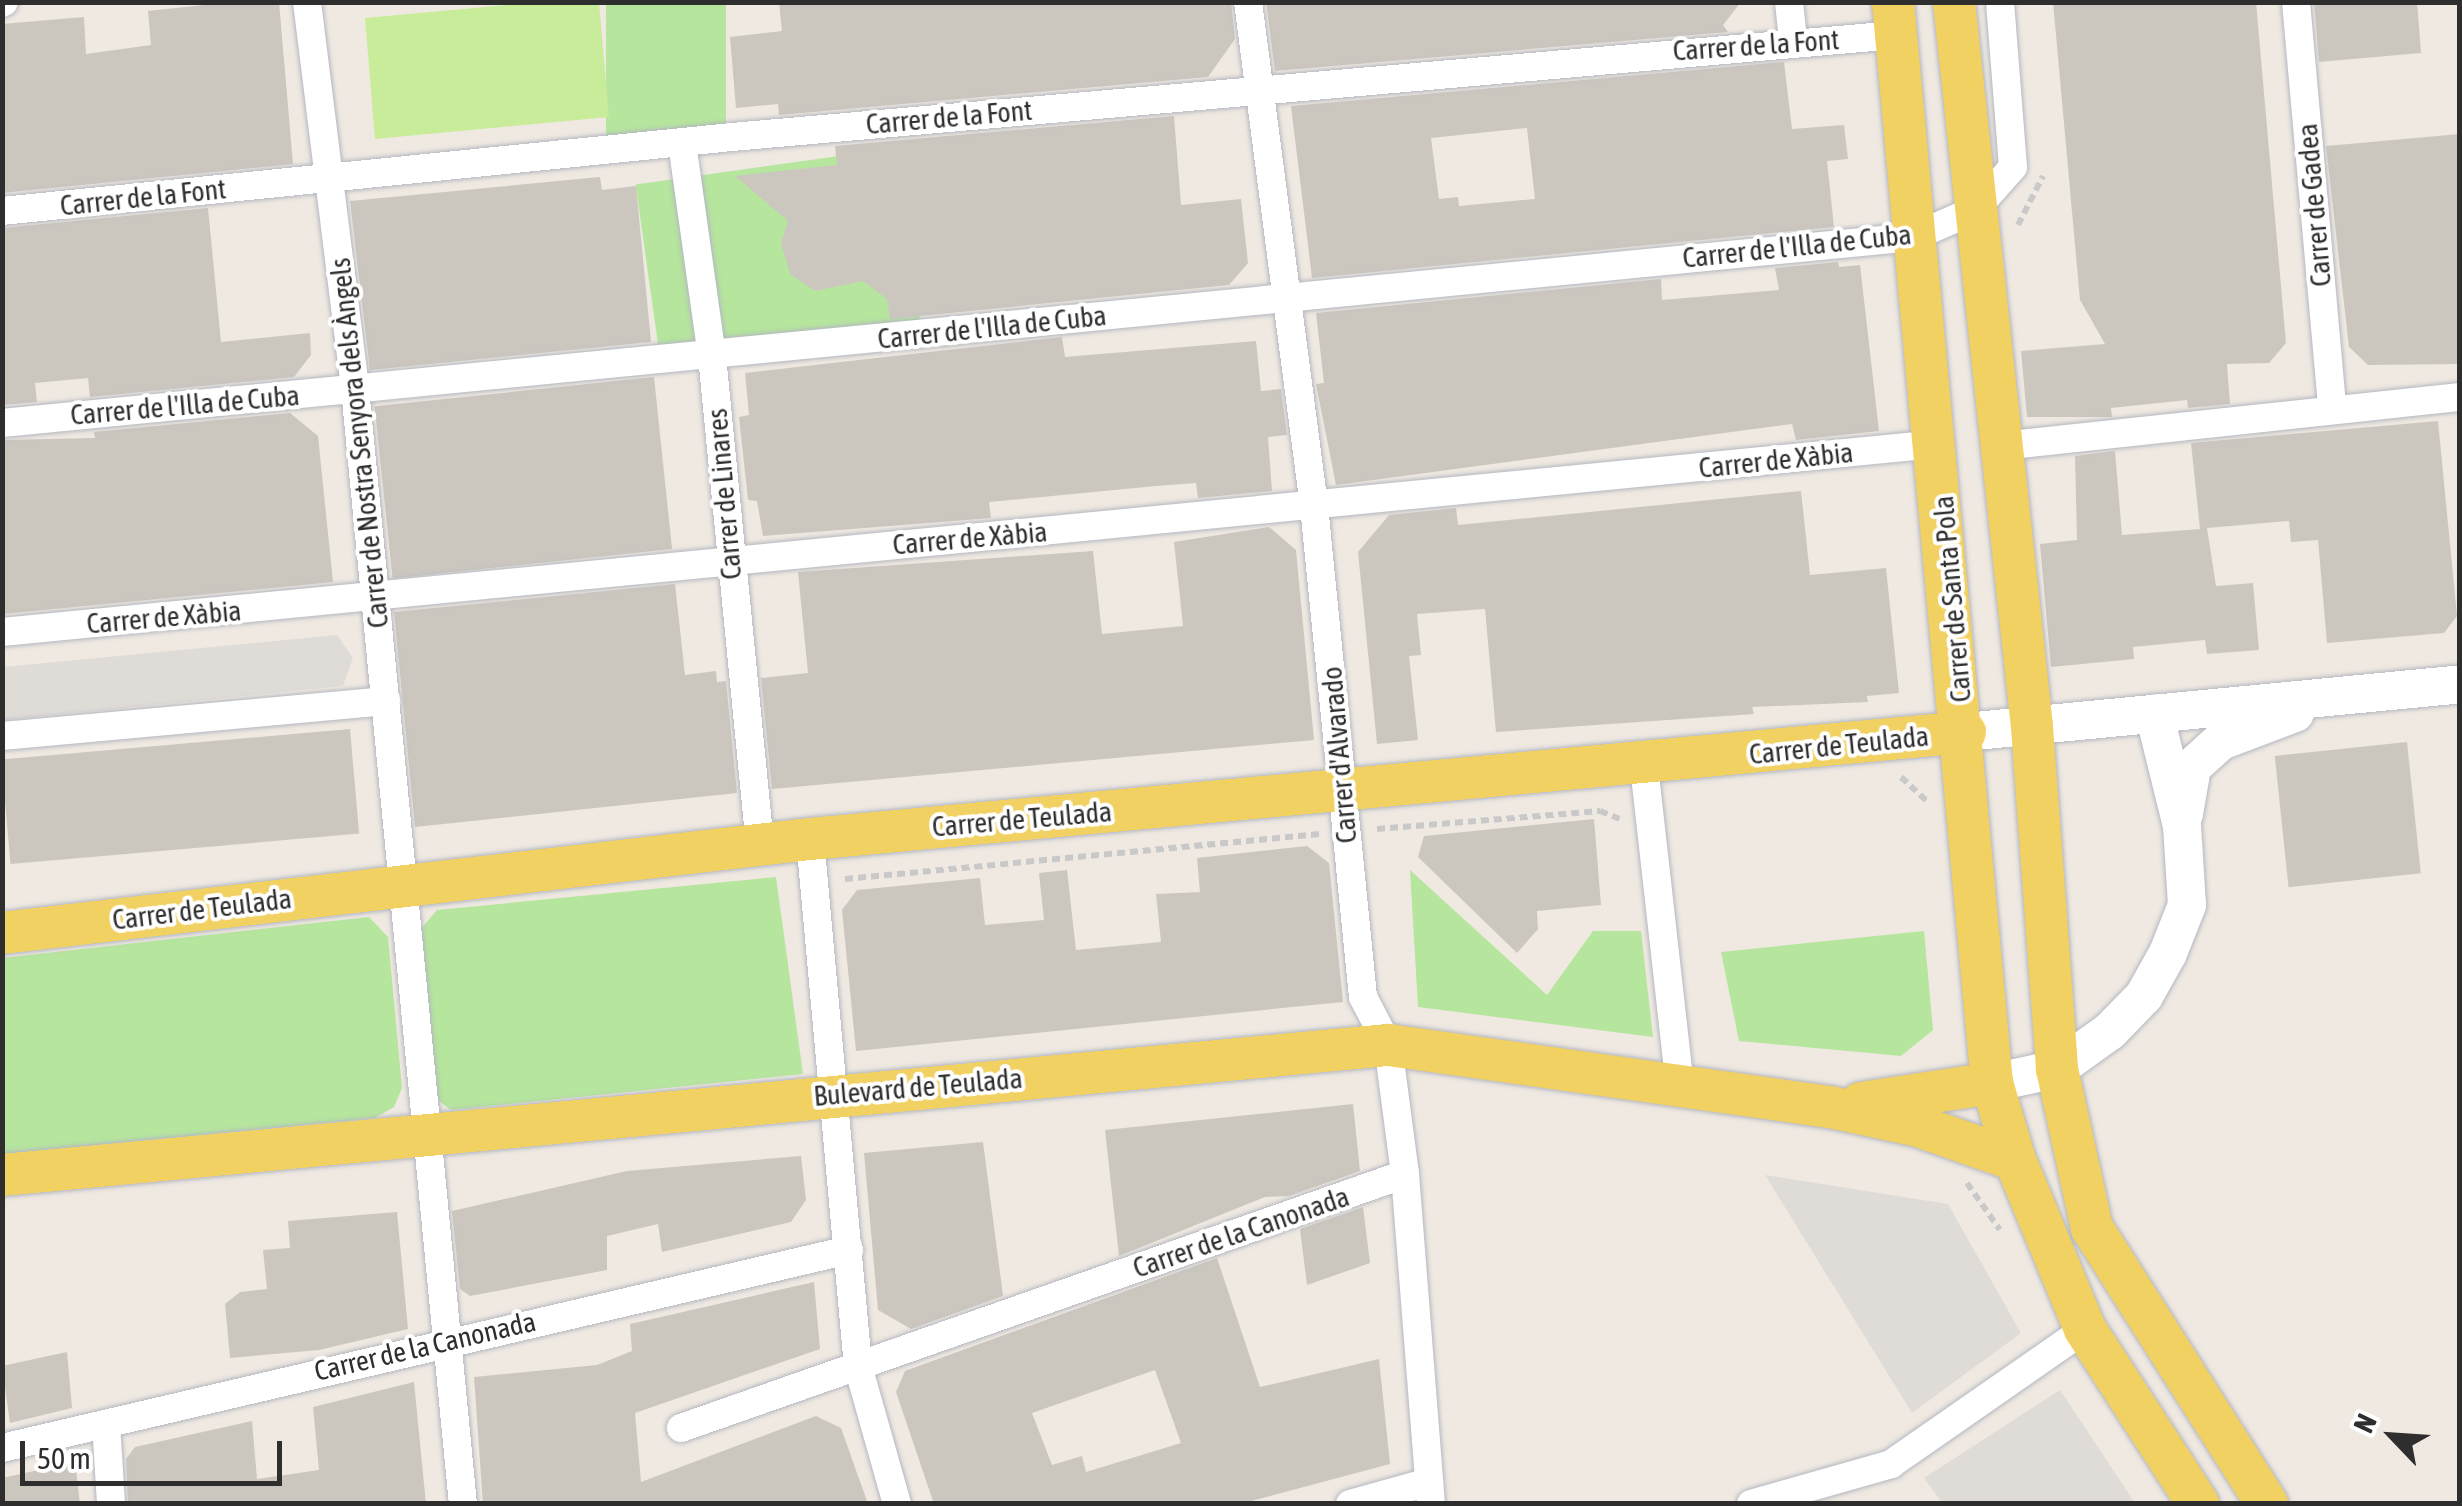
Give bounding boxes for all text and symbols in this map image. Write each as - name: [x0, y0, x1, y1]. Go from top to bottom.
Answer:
- street label: Carrer de la Font: [1672, 22, 1840, 68]
- street label: Carrer de la Font: [865, 93, 1033, 141]
- street label: Carrer de Gadea: [2290, 122, 2338, 288]
- street label: Carrer de la Font: [58, 172, 228, 222]
- street label: Carrer de l'Illa de Cuba: [1681, 217, 1913, 275]
- street label: Carrer de Nostra Senyora dels Àngels: [323, 256, 395, 630]
- street label: Carrer de l'Illa de Cuba: [876, 298, 1108, 356]
- street label: Carrer de l'Illa de Cuba: [69, 378, 301, 432]
- street label: Carrer de Linares: [700, 407, 748, 581]
- street label: Carrer de Xàbia: [1697, 435, 1855, 485]
- street label: Carrer de Santa Pola: [1926, 494, 1978, 704]
- street label: Carrer de Xàbia: [891, 515, 1049, 561]
- street label: Carrer de Xàbia: [85, 594, 243, 640]
- street label: Carrer d'Alvarado: [1315, 665, 1363, 845]
- street label: Carrer de Teulada: [1748, 719, 1930, 771]
- street label: Carrer de Teulada: [931, 794, 1113, 844]
- street label: Carrer de Teulada: [110, 881, 294, 937]
- street label: Bulevard de Teulada: [812, 1061, 1024, 1113]
- street label: Carrer de la Canonada: [1129, 1179, 1353, 1285]
- street label: Carrer de la Canonada: [311, 1304, 539, 1388]
- north arrow: [2342, 1386, 2442, 1486]
- text: N: [2347, 1409, 2383, 1438]
- scale bar: [25, 1421, 288, 1483]
- text: 50 m: [37, 1441, 91, 1475]

